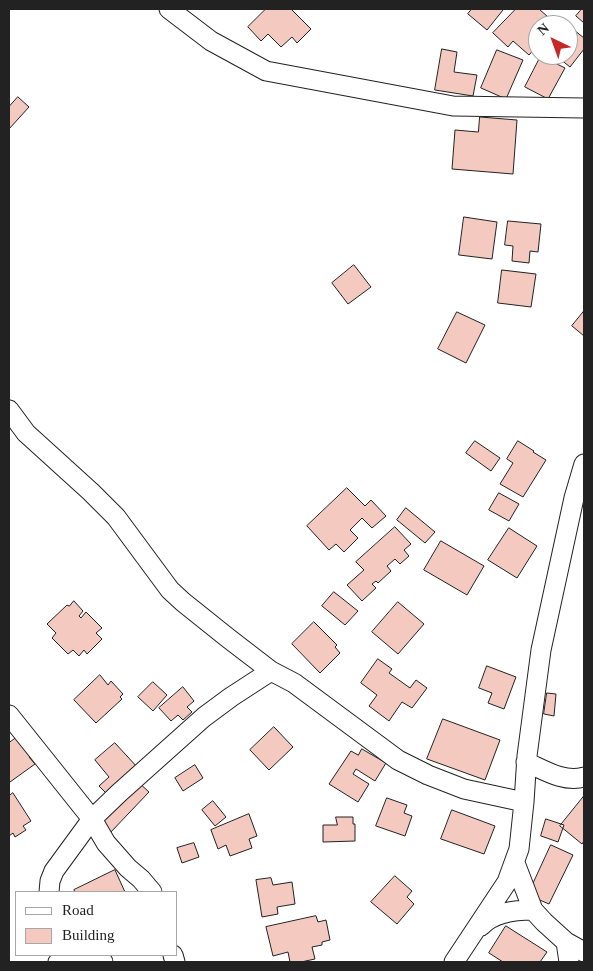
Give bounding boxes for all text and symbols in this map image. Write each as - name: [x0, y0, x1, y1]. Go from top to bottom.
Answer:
- north arrow: [528, 15, 578, 65]
- text: N: [535, 20, 552, 38]
- legend: [15, 891, 178, 956]
- text: Road: [62, 902, 94, 918]
- text: Building: [62, 927, 115, 943]

